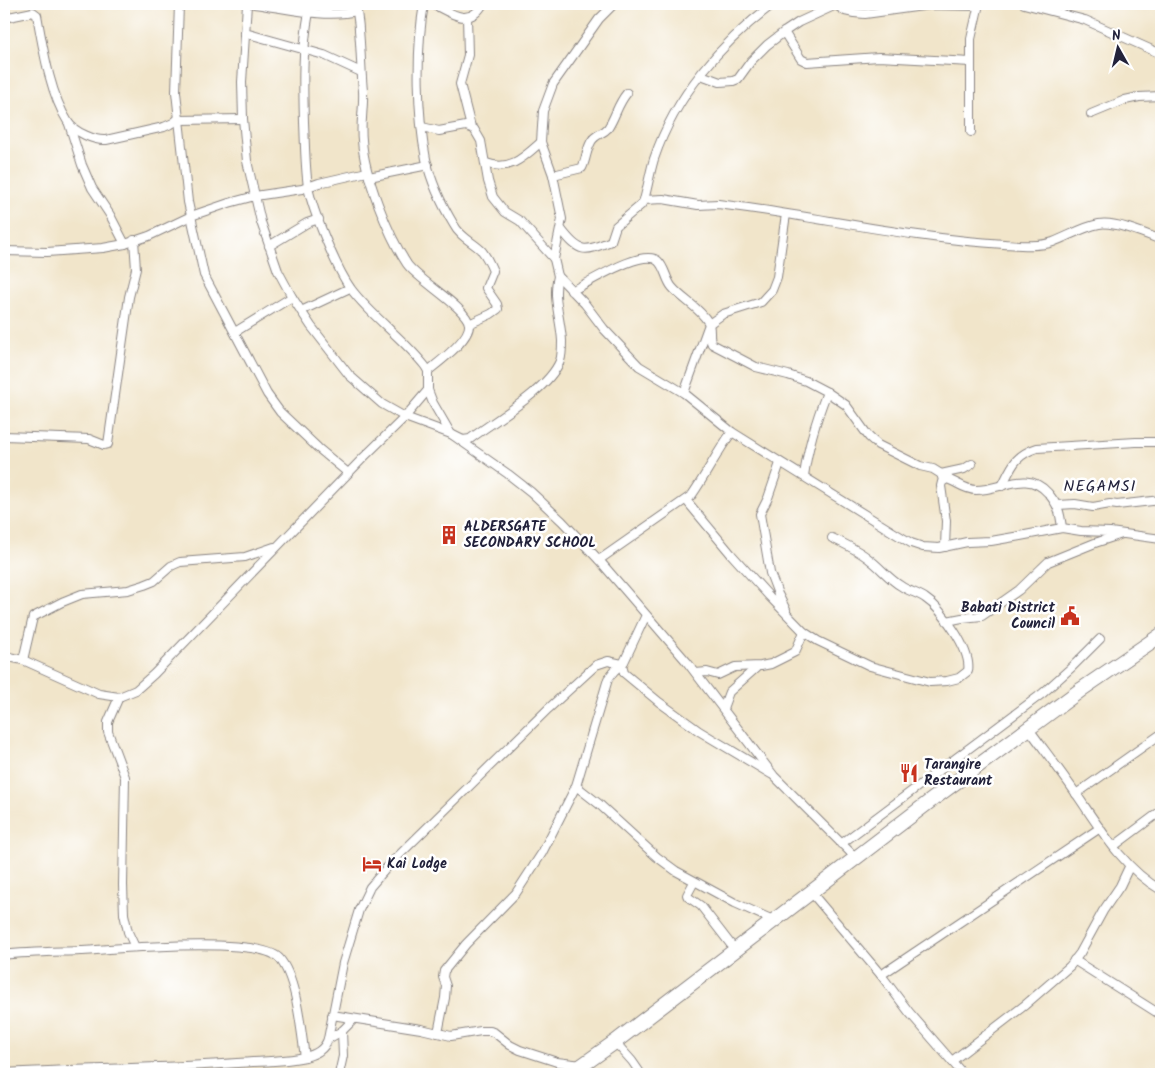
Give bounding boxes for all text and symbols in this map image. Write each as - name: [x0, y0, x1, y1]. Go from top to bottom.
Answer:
- north arrow: [1092, 22, 1142, 72]
- text: N: [1110, 25, 1122, 48]
- district label: NEGAMSI: [1064, 474, 1136, 499]
- place label: ALDERSGATE SECONDARY SCHOOL: [464, 516, 596, 554]
- building icon: ALDERSGATE SECONDARY SCHOOL: [438, 524, 460, 546]
- place label: Babati District Council: [961, 597, 1056, 635]
- public building icon: Babati District Council: [1059, 605, 1081, 627]
- place label: Tarangire Restaurant: [924, 754, 993, 792]
- restaurant icon: Tarangire Restaurant: [898, 762, 920, 784]
- hotel icon: Kai Lodge: [361, 853, 383, 875]
- place label: Kai Lodge: [387, 853, 447, 875]

